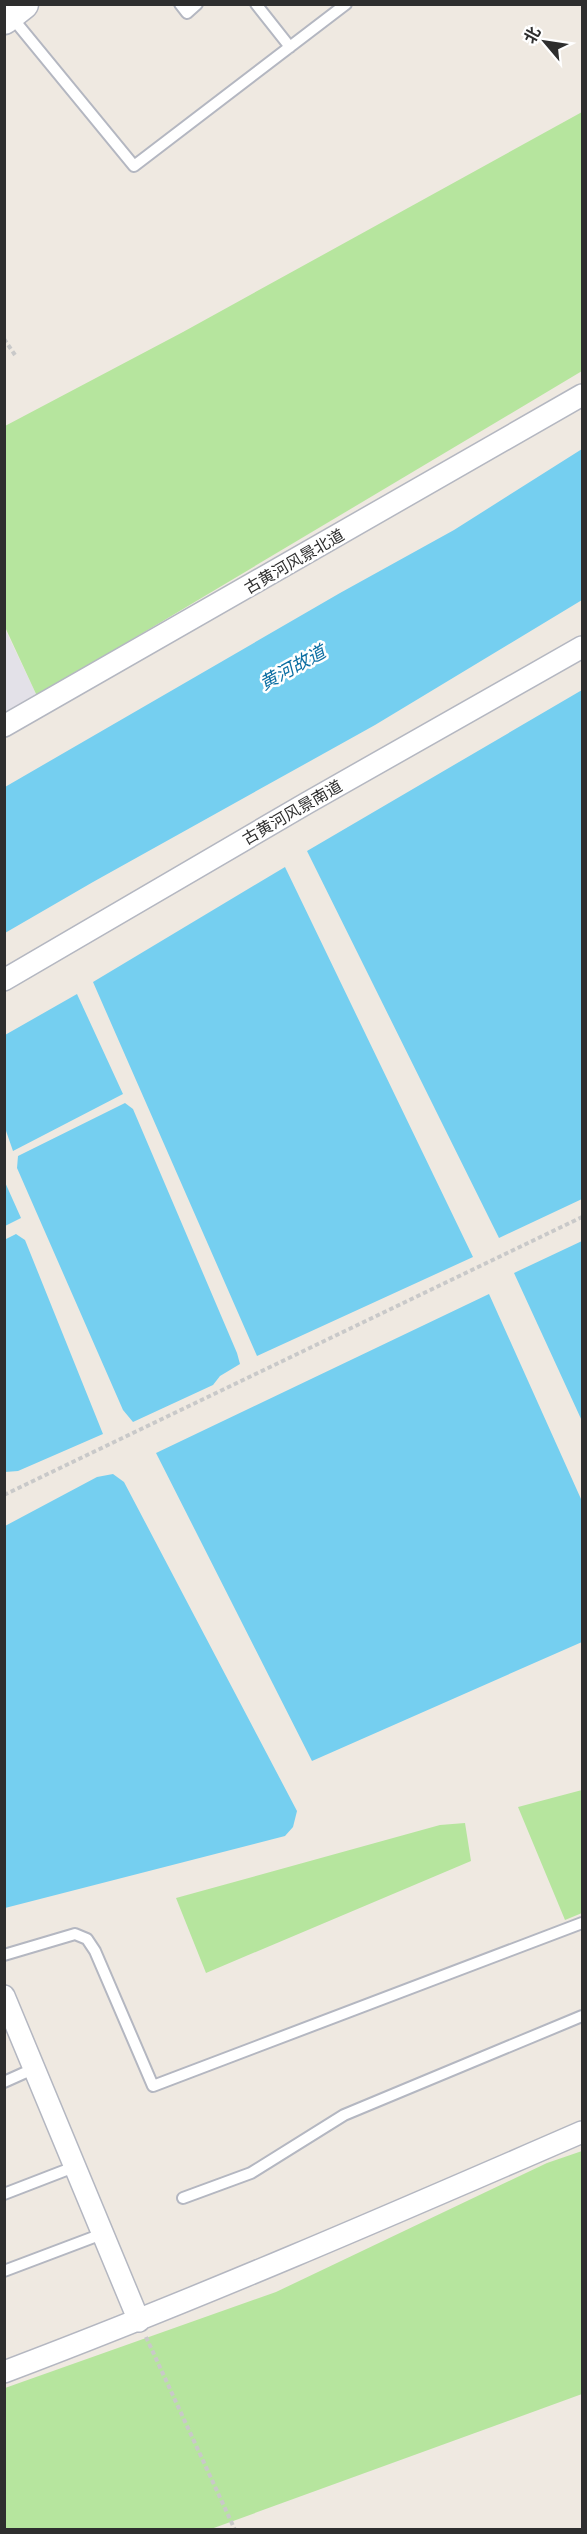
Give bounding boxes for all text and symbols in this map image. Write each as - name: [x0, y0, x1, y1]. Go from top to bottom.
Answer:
- north arrow: [515, 12, 575, 72]
- text: 北: [518, 22, 545, 47]
- street label: 古黄河风景北道: [240, 523, 348, 599]
- water label: 黄河故道: [255, 638, 332, 695]
- street label: 古黄河风景南道: [238, 774, 346, 850]

